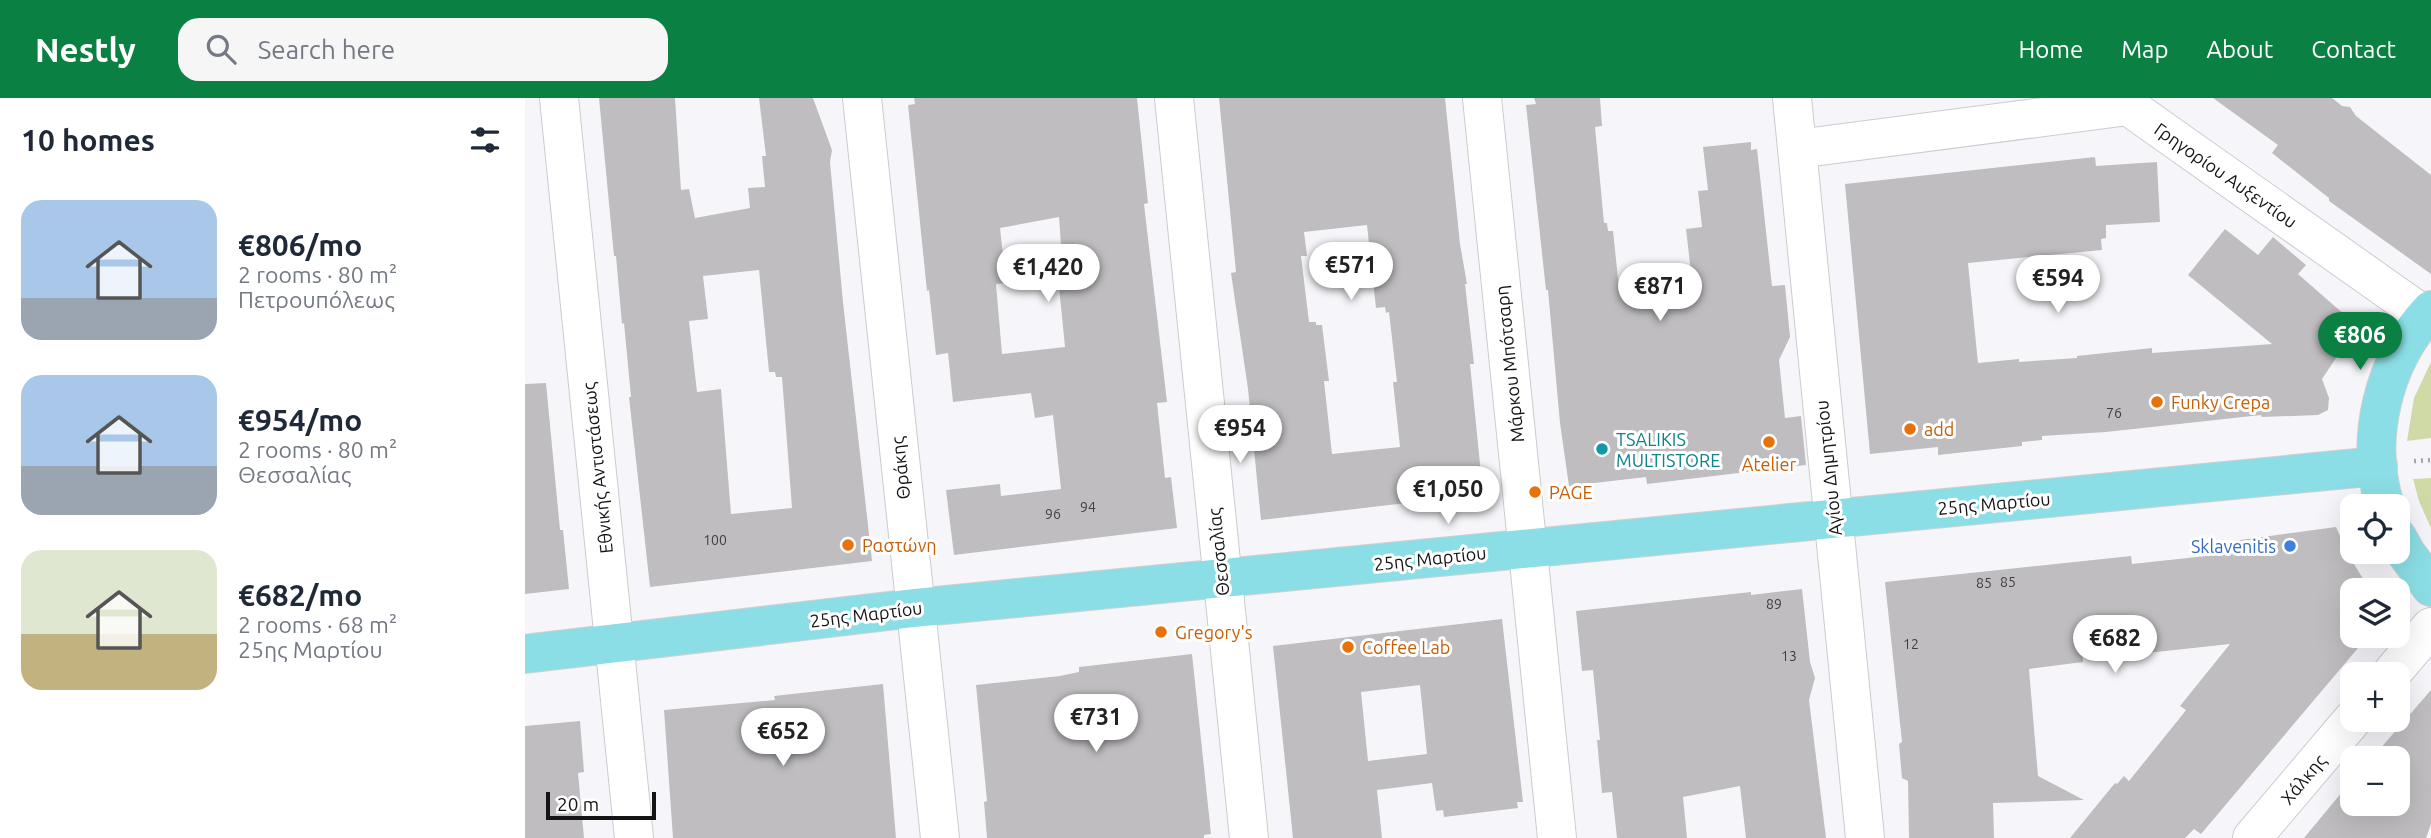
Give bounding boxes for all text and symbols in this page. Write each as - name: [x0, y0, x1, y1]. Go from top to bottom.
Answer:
- search box: [178, 18, 668, 81]
- icon: search: [202, 30, 240, 68]
- text: Nestly: [35, 31, 136, 68]
- text: Search here: [258, 35, 395, 64]
- text: Home: [2018, 36, 2083, 63]
- text: Map: [2121, 36, 2168, 63]
- text: About: [2206, 36, 2273, 63]
- text: Contact: [2311, 36, 2396, 63]
- street label: Γρηγορίου Αυξεντίου: [2151, 118, 2301, 232]
- icon: filters: [466, 121, 504, 159]
- text: 10 homes: [21, 123, 155, 157]
- icon: home: [77, 228, 161, 312]
- text: €806/mo: [238, 228, 362, 262]
- pin: €571: [1310, 242, 1392, 302]
- pin: €1,420: [991, 244, 1105, 304]
- text: €571: [1325, 252, 1377, 277]
- text: €1,420: [1013, 254, 1083, 279]
- pin: €594: [2017, 256, 2099, 315]
- text: 2 rooms · 80 m²: [238, 262, 397, 287]
- pin: €871: [1619, 264, 1701, 323]
- text: €594: [2032, 265, 2084, 290]
- text: €871: [1634, 273, 1686, 298]
- street label: Μάρκου Μπότσαρη: [1491, 284, 1527, 444]
- text: Πετρουπόλεως: [238, 287, 395, 312]
- pin: €806: [2319, 313, 2401, 372]
- text: €806: [2334, 322, 2386, 347]
- street label: Εθνικής Αντιστάσεως: [578, 381, 617, 555]
- place label: Funky Crepa: [2171, 392, 2270, 412]
- marker: Funky Crepa: [2149, 394, 2165, 410]
- street label: Αγίου Δημητρίου: [1811, 399, 1845, 537]
- icon: home: [77, 403, 161, 487]
- text: €954/mo: [238, 403, 362, 437]
- house number: 76: [2106, 405, 2122, 421]
- pin: €954: [1199, 406, 1281, 465]
- text: €954: [1214, 415, 1266, 440]
- place label: add: [1924, 419, 1954, 439]
- marker: add: [1902, 421, 1918, 437]
- place label: TSALIKIS MULTISTORE: [1616, 429, 1720, 470]
- marker: Atelier: [1761, 434, 1777, 450]
- street label: Θράκης: [887, 435, 914, 500]
- text: 2 rooms · 80 m²: [238, 437, 397, 462]
- marker: TSALIKIS MULTISTORE: [1594, 441, 1610, 457]
- place label: Atelier: [1742, 454, 1796, 474]
- text: Θεσσαλίας: [238, 462, 351, 487]
- pin: €1,050: [1391, 466, 1505, 526]
- text: €1,050: [1413, 476, 1483, 501]
- place label: PAGE: [1549, 482, 1593, 502]
- marker: PAGE: [1527, 484, 1543, 500]
- street label: 25ης Μαρτίου: [1937, 488, 2051, 519]
- map controls: [2340, 494, 2410, 816]
- button: locate: [2340, 494, 2410, 564]
- house number: 94: [1080, 499, 1096, 515]
- house number: 96: [1045, 506, 1061, 522]
- street label: Θεσσαλίας: [1203, 507, 1234, 597]
- house number: 100: [703, 532, 727, 548]
- place label: Ραστώνη: [862, 535, 937, 555]
- place label: Sklavenitis: [2191, 536, 2276, 556]
- marker: Ραστώνη: [840, 537, 856, 553]
- marker: Sklavenitis: [2282, 538, 2298, 554]
- street label: 25ης Μαρτίου: [1373, 542, 1487, 575]
- house number: 85: [2000, 574, 2016, 590]
- house number: 85: [1976, 575, 1992, 591]
- icon: home: [77, 578, 161, 662]
- text: €682/mo: [238, 578, 362, 612]
- button: layers: [2340, 578, 2410, 648]
- house number: 89: [1766, 596, 1782, 612]
- street label: 25ης Μαρτίου: [809, 597, 924, 632]
- text: 2 rooms · 68 m²: [238, 612, 397, 637]
- pin: €682: [2074, 616, 2156, 675]
- place label: Gregory's: [1175, 622, 1253, 642]
- marker: Gregory's: [1153, 624, 1169, 640]
- text: €682: [2089, 625, 2141, 650]
- house number: 12: [1903, 636, 1919, 652]
- text: 25ης Μαρτίου: [238, 637, 383, 662]
- place label: Coffee Lab: [1362, 637, 1450, 657]
- marker: Coffee Lab: [1340, 639, 1356, 655]
- house number: 13: [1781, 648, 1797, 664]
- button: +: [2340, 662, 2410, 732]
- pin: €731: [1055, 694, 1137, 754]
- text: €731: [1070, 704, 1122, 729]
- pin: €652: [742, 708, 824, 768]
- text: €652: [757, 718, 809, 743]
- button: −: [2340, 746, 2410, 816]
- street label: Χάλκης: [2277, 750, 2330, 809]
- scale bar: [546, 789, 656, 821]
- text: 20 m: [557, 793, 599, 815]

